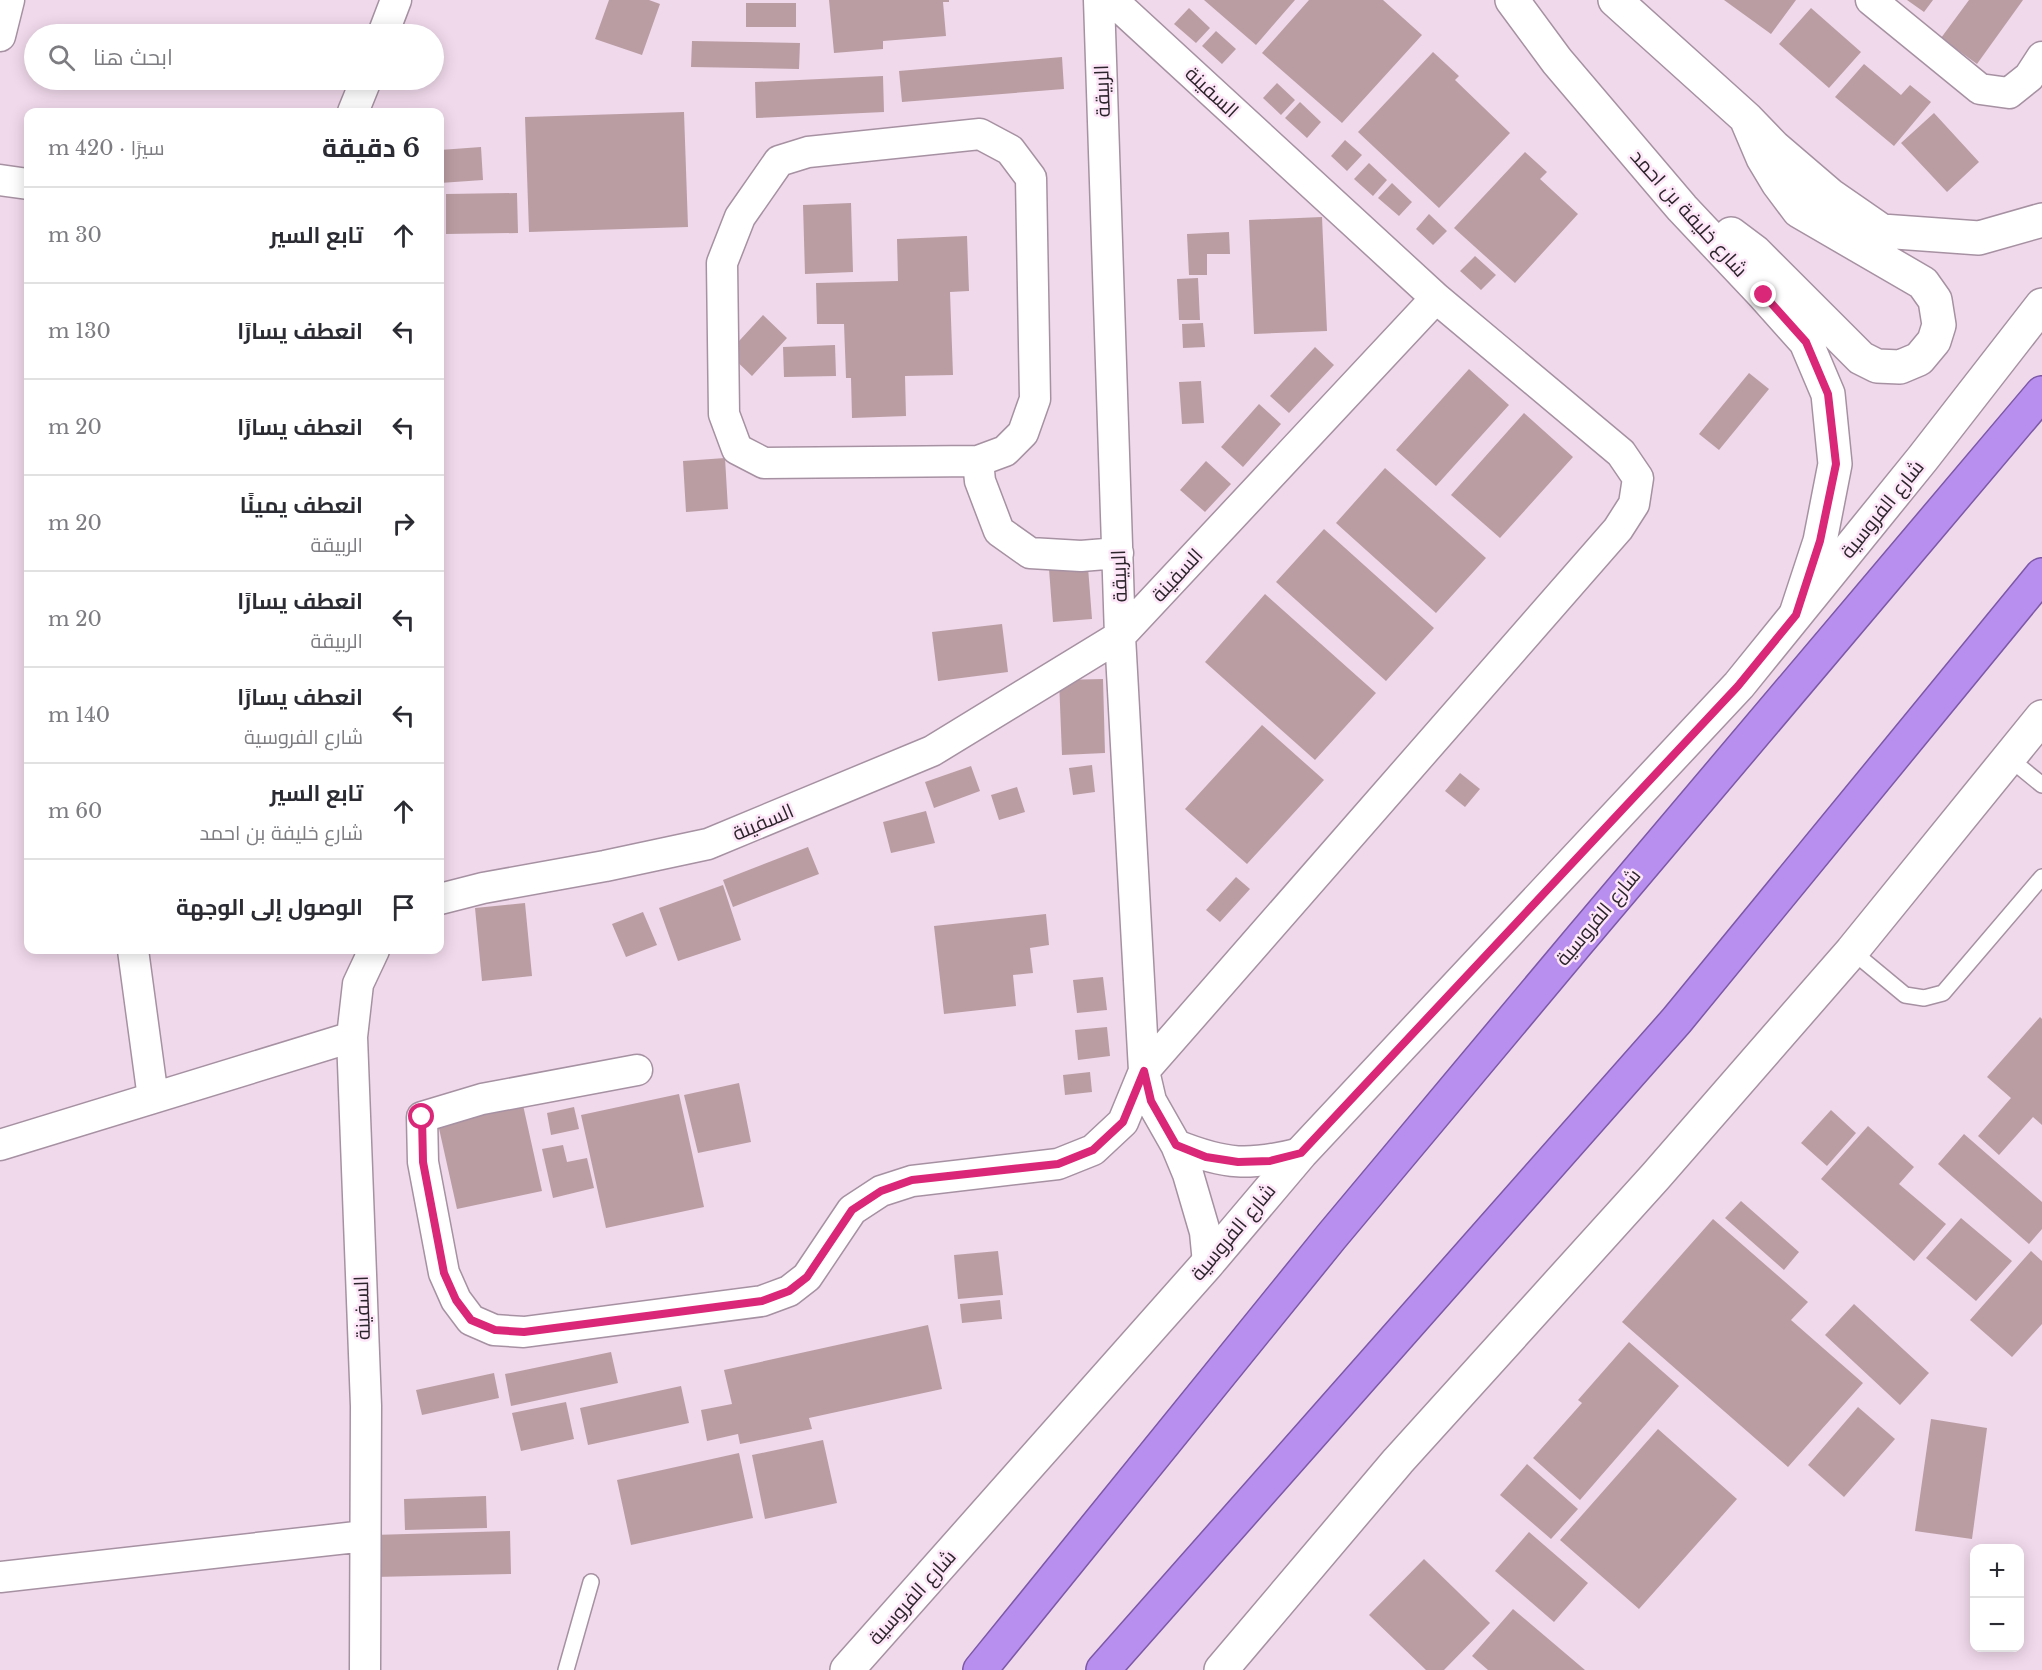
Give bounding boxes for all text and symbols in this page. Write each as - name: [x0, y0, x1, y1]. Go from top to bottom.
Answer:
- search box: [24, 24, 444, 90]
- icon: search: [45, 41, 78, 74]
- text: ابحث هنا: [93, 44, 173, 71]
- street label: السفينة: [1180, 61, 1244, 123]
- street label: الربيقة: [1089, 64, 1115, 118]
- text: 6 دقيقة: [322, 132, 420, 164]
- text: سيرًا · 420 m: [48, 136, 165, 160]
- street label: شارع خليفة بن احمد: [1624, 144, 1753, 283]
- icon: ahead: [387, 219, 420, 252]
- text: تابع السير: [270, 222, 363, 249]
- text: 30 m: [48, 223, 102, 247]
- route end: [1750, 281, 1776, 307]
- icon: left: [387, 315, 420, 348]
- text: انعطف يسارًا: [237, 318, 363, 345]
- text: 130 m: [48, 319, 111, 343]
- icon: left: [387, 411, 420, 444]
- text: انعطف يسارًا: [237, 414, 363, 441]
- text: 20 m: [48, 415, 102, 439]
- street label: شارع الفروسية: [1835, 455, 1930, 564]
- text: انعطف يمينًا: [240, 492, 363, 519]
- icon: right: [387, 507, 420, 540]
- text: 20 m: [48, 511, 102, 535]
- text: الربيقة: [311, 533, 363, 557]
- street label: السفينة: [1146, 543, 1208, 607]
- street label: الربيقة: [1106, 549, 1132, 603]
- text: انعطف يسارًا: [237, 588, 363, 615]
- icon: left: [387, 603, 420, 636]
- text: 20 m: [48, 607, 102, 631]
- text: الربيقة: [311, 629, 363, 653]
- text: انعطف يسارًا: [237, 684, 363, 711]
- icon: left: [387, 699, 420, 732]
- text: 140 m: [48, 703, 110, 727]
- text: شارع الفروسية: [244, 725, 363, 749]
- text: تابع السير: [270, 780, 363, 807]
- icon: ahead: [387, 795, 420, 828]
- street label: السفينة: [729, 798, 797, 846]
- text: 60 m: [48, 799, 102, 823]
- text: شارع خليفة بن احمد: [200, 821, 363, 845]
- street label: شارع الفروسية: [1551, 864, 1647, 972]
- icon: arrive: [387, 891, 420, 924]
- text: الوصول إلى الوجهة: [176, 894, 363, 921]
- route start: [408, 1103, 434, 1129]
- street label: شارع الفروسية: [1186, 1179, 1282, 1287]
- street label: السفينة: [349, 1276, 375, 1340]
- map controls: [1970, 1544, 2024, 1652]
- button: +: [1970, 1544, 2024, 1598]
- street label: شارع الفروسية: [863, 1545, 962, 1651]
- button: −: [1970, 1598, 2024, 1652]

